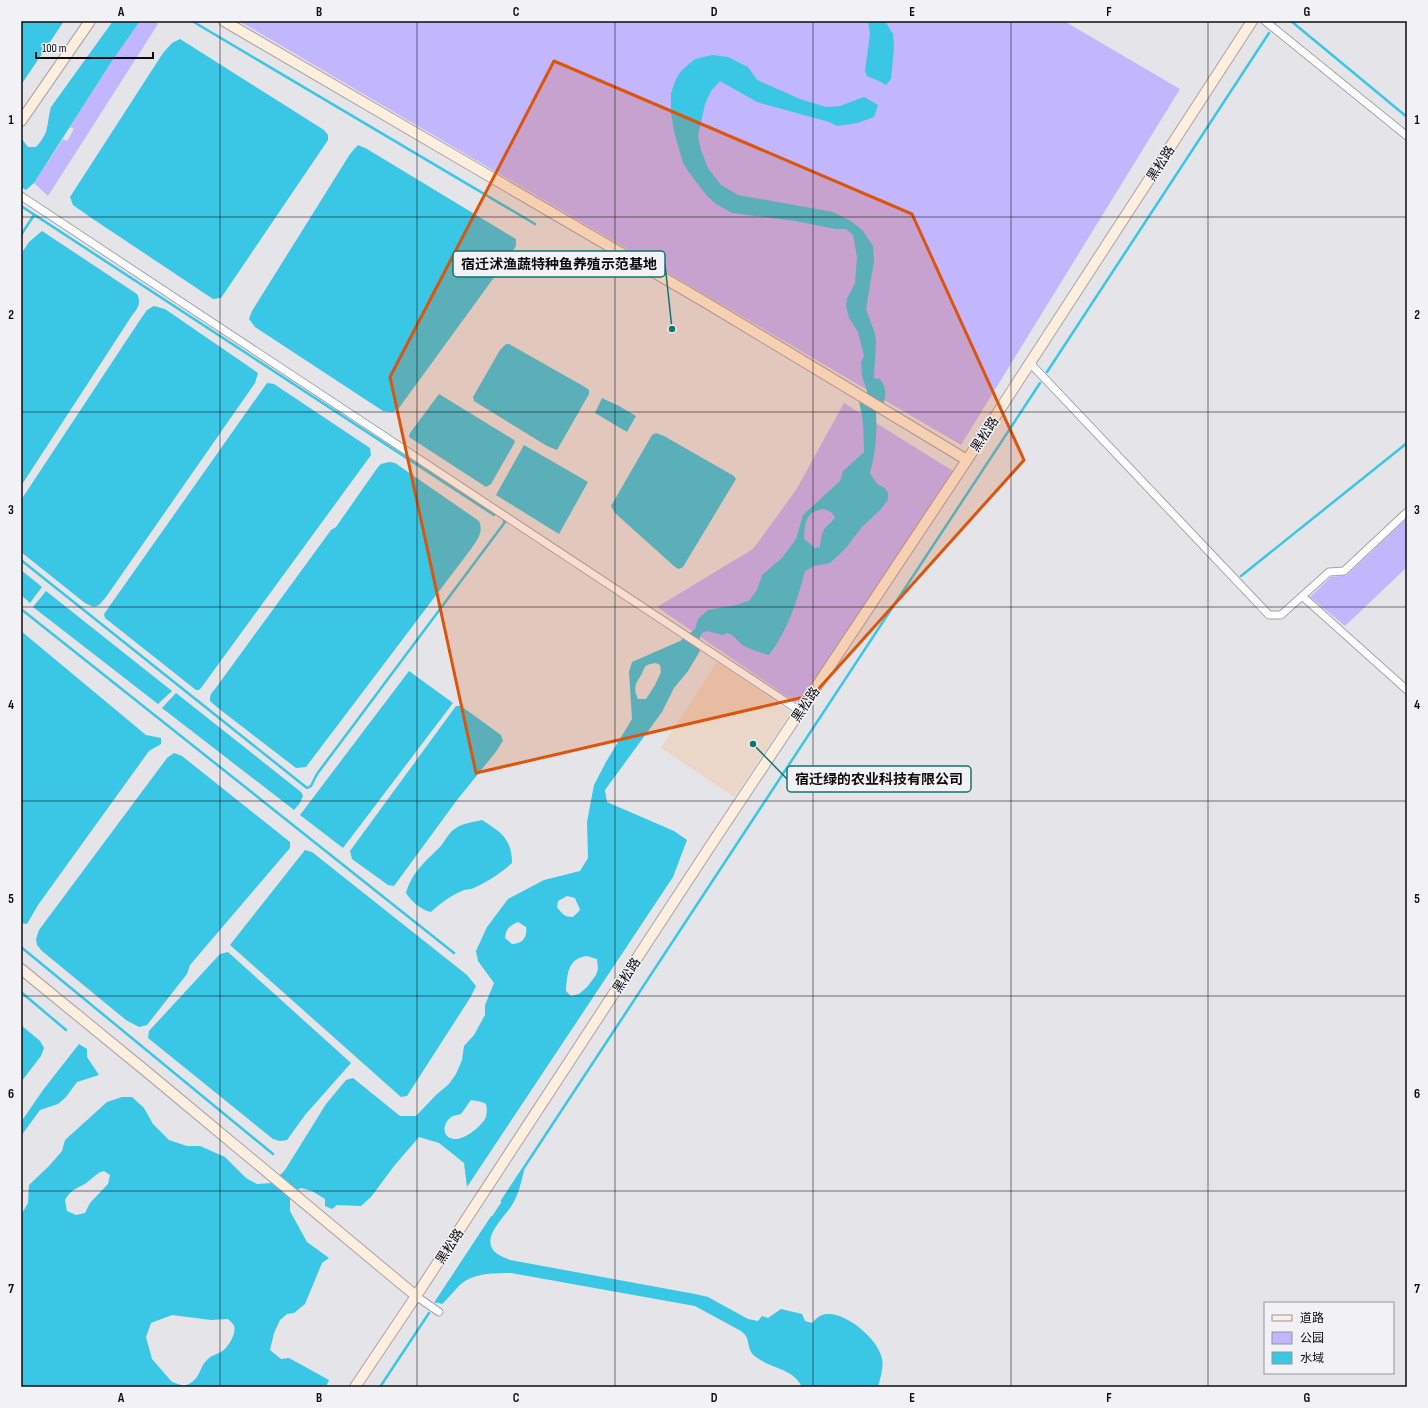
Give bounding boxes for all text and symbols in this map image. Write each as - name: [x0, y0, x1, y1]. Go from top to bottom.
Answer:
- text: A: [117, 4, 125, 20]
- text: B: [316, 4, 322, 20]
- text: C: [513, 4, 520, 20]
- text: D: [711, 4, 718, 20]
- text: E: [909, 4, 915, 20]
- text: F: [1106, 4, 1112, 20]
- text: G: [1304, 4, 1311, 20]
- scale bar: [36, 34, 153, 60]
- text: 100 m: [42, 41, 67, 56]
- text: 1: [8, 112, 14, 128]
- text: 1: [1414, 112, 1420, 128]
- street label: 黑松路: [1144, 143, 1178, 184]
- callout: 宿迁沭渔蔬特种鱼养殖示范基地: [453, 251, 665, 277]
- text: 宿迁沭渔蔬特种鱼养殖示范基地: [461, 256, 657, 273]
- text: 2: [8, 307, 14, 323]
- text: 2: [1414, 307, 1420, 323]
- street label: 黑松路: [968, 414, 1002, 455]
- text: 3: [8, 502, 14, 518]
- text: 3: [1414, 502, 1420, 518]
- street label: 黑松路: [788, 684, 823, 725]
- text: 4: [8, 697, 14, 713]
- text: 4: [1414, 697, 1420, 713]
- callout: 宿迁绿的农业科技有限公司: [787, 766, 971, 792]
- text: 宿迁绿的农业科技有限公司: [795, 771, 963, 788]
- text: 5: [8, 891, 14, 907]
- text: 5: [1414, 891, 1420, 907]
- street label: 黑松路: [610, 955, 644, 996]
- text: 6: [8, 1086, 14, 1102]
- text: 6: [1414, 1086, 1420, 1102]
- street label: 黑松路: [433, 1226, 467, 1267]
- text: 7: [8, 1281, 14, 1297]
- text: 7: [1414, 1281, 1420, 1297]
- legend: [1264, 1302, 1394, 1374]
- text: 道路: [1300, 1311, 1324, 1326]
- text: 公园: [1300, 1331, 1324, 1346]
- text: 水域: [1300, 1351, 1324, 1366]
- text: A: [117, 1390, 125, 1406]
- text: B: [316, 1390, 322, 1406]
- text: C: [513, 1390, 520, 1406]
- text: D: [711, 1390, 718, 1406]
- text: E: [909, 1390, 915, 1406]
- text: F: [1106, 1390, 1112, 1406]
- text: G: [1304, 1390, 1311, 1406]

